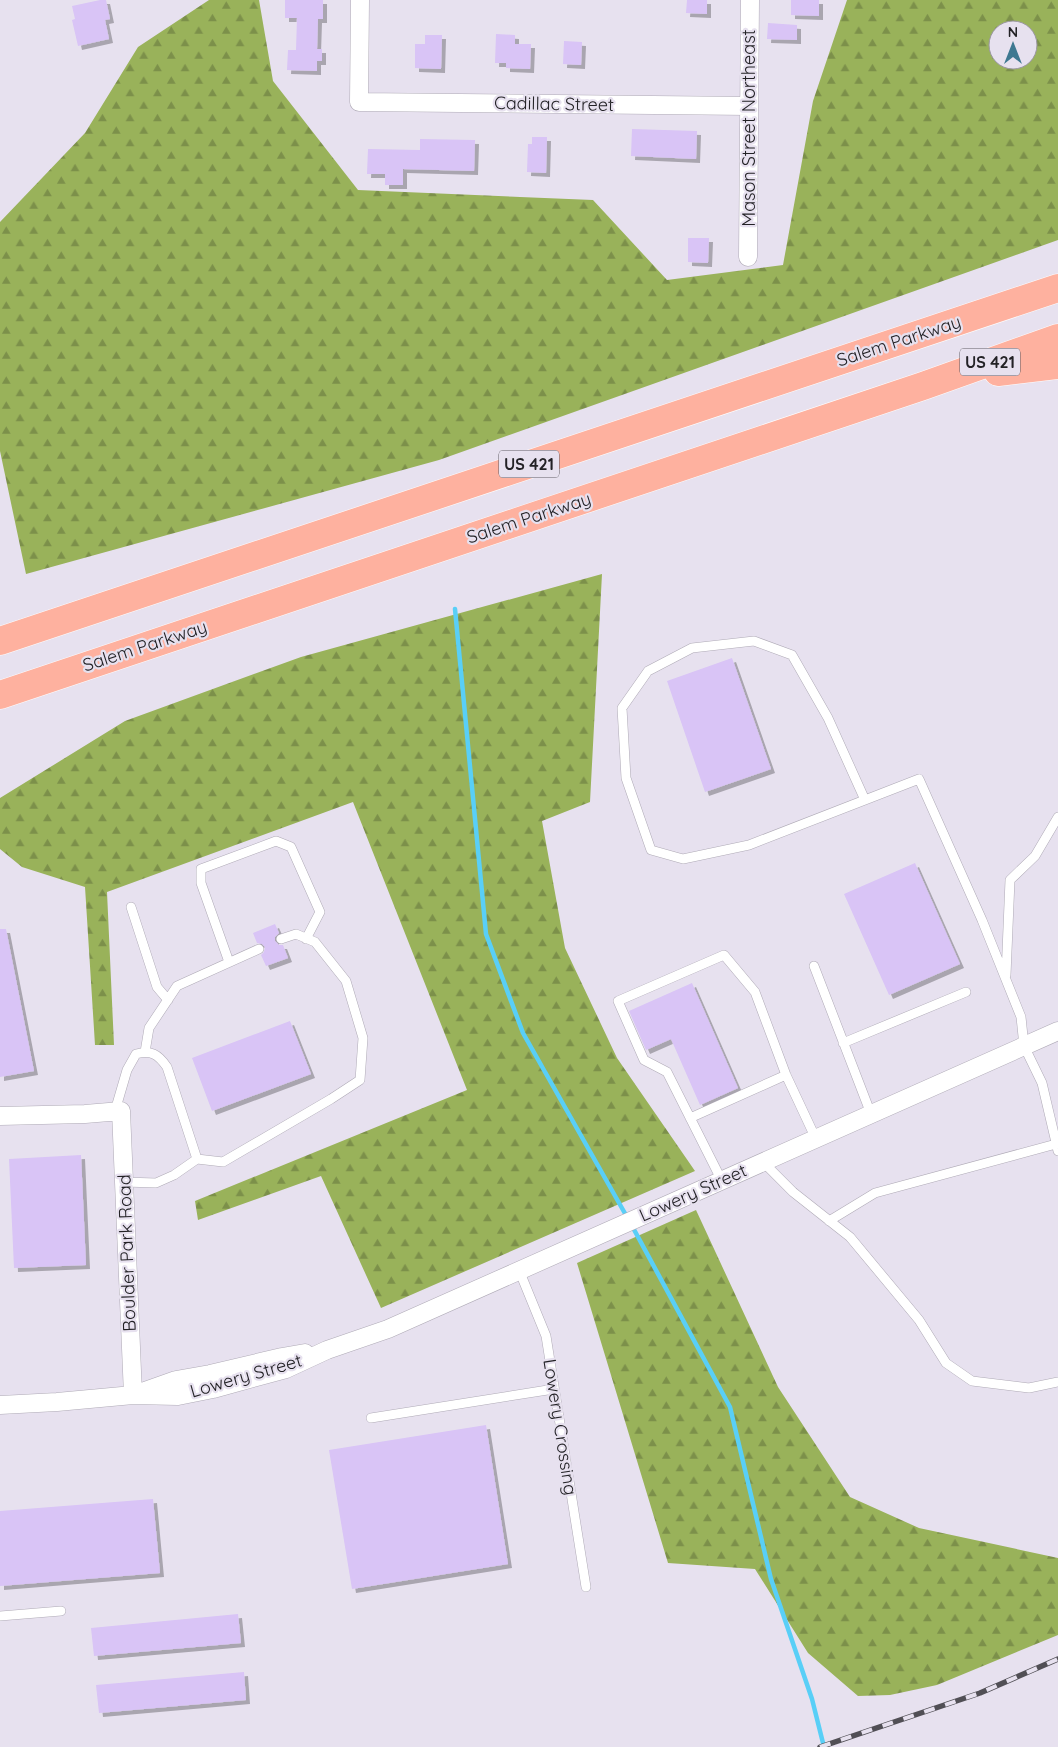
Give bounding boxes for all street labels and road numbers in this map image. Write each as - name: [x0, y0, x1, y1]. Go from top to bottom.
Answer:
- street label: Mason Street Northeast: [737, 29, 760, 227]
- street label: Cadillac Street: [494, 91, 614, 116]
- street label: Salem Parkway: [834, 310, 964, 371]
- road number: US 421: [960, 348, 1020, 376]
- road number: US 421: [499, 450, 559, 478]
- street label: Salem Parkway: [464, 487, 594, 548]
- street label: Salem Parkway: [80, 615, 210, 676]
- street label: Lowery Street: [635, 1159, 750, 1227]
- street label: Boulder Park Road: [112, 1174, 141, 1332]
- street label: Lowery Street: [187, 1349, 305, 1402]
- street label: Lowery Crossing: [538, 1357, 583, 1497]

